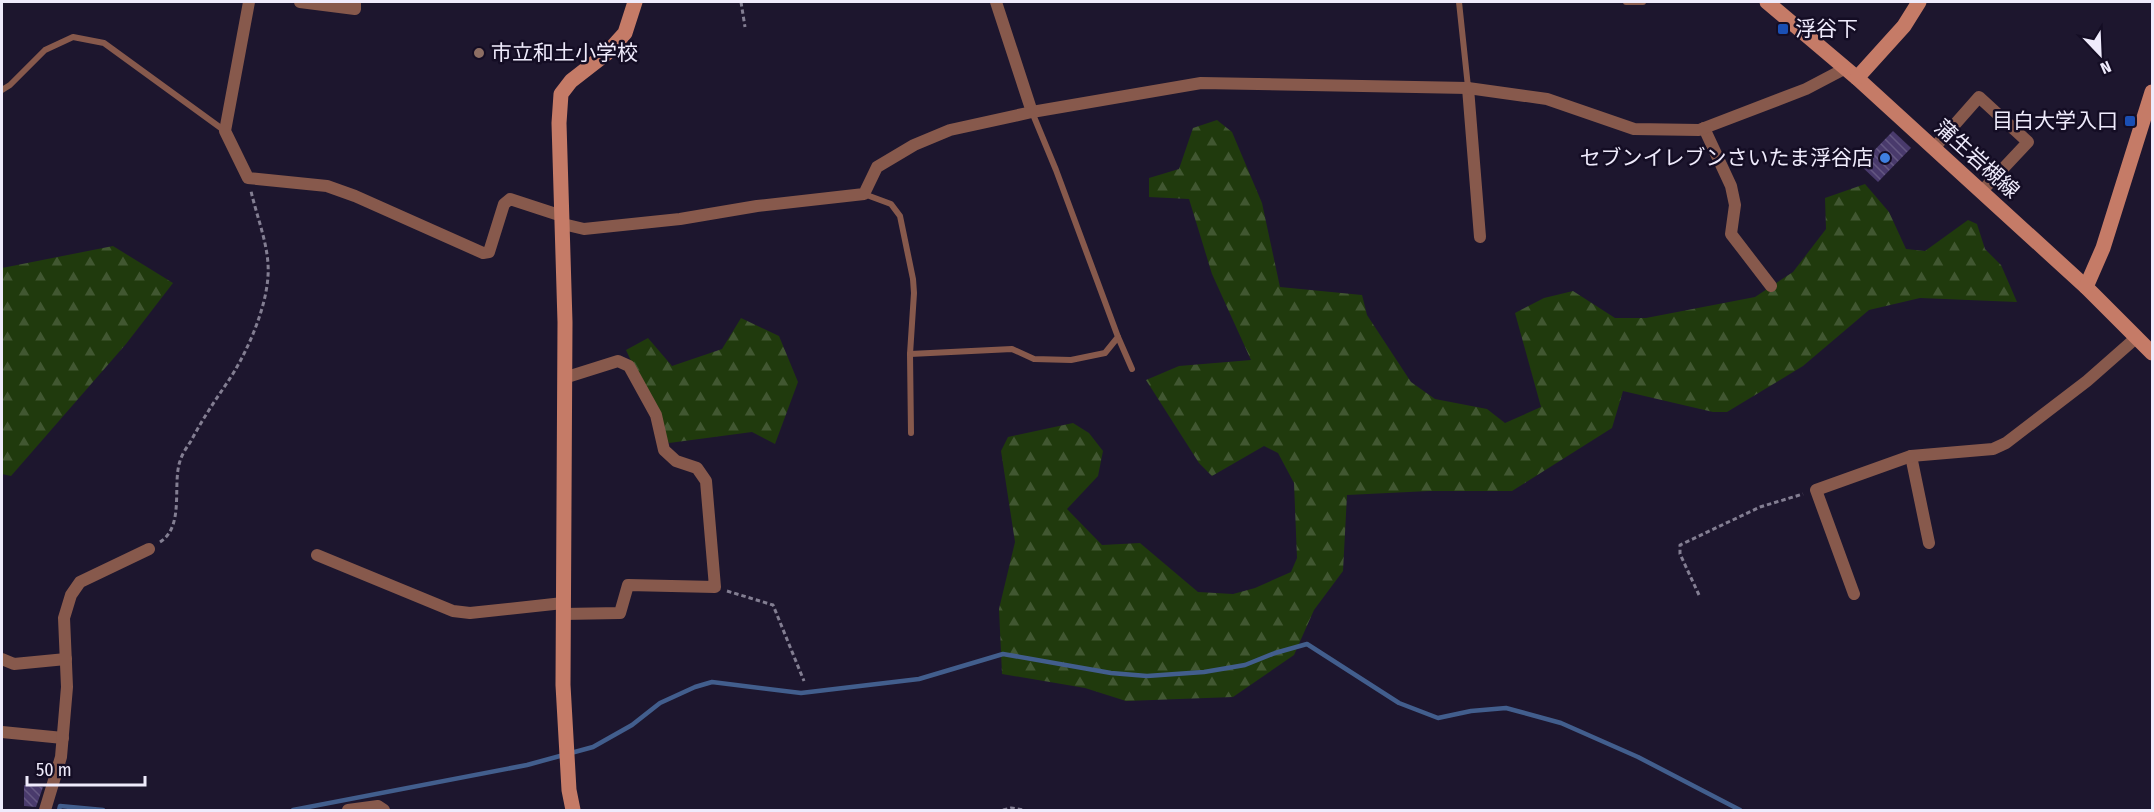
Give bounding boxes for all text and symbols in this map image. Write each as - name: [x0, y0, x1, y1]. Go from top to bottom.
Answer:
- place label: 浮谷下: [1795, 16, 1858, 42]
- marker: 浮谷下: [1776, 22, 1790, 36]
- north arrow: [2070, 24, 2130, 84]
- place label: 市立和土小学校: [491, 40, 638, 66]
- marker: 市立和土小学校: [472, 46, 486, 60]
- text: N: [2098, 57, 2114, 78]
- place label: 目白大学入口: [1992, 108, 2118, 134]
- street label: 蒲生岩槻線: [1929, 114, 2025, 204]
- marker: 目白大学入口: [2123, 114, 2137, 128]
- place label: セブンイレブンさいたま浮谷店: [1580, 145, 1873, 171]
- marker: セブンイレブンさいたま浮谷店: [1878, 151, 1892, 165]
- scale bar: [27, 749, 146, 787]
- text: 50 m: [36, 759, 72, 781]

